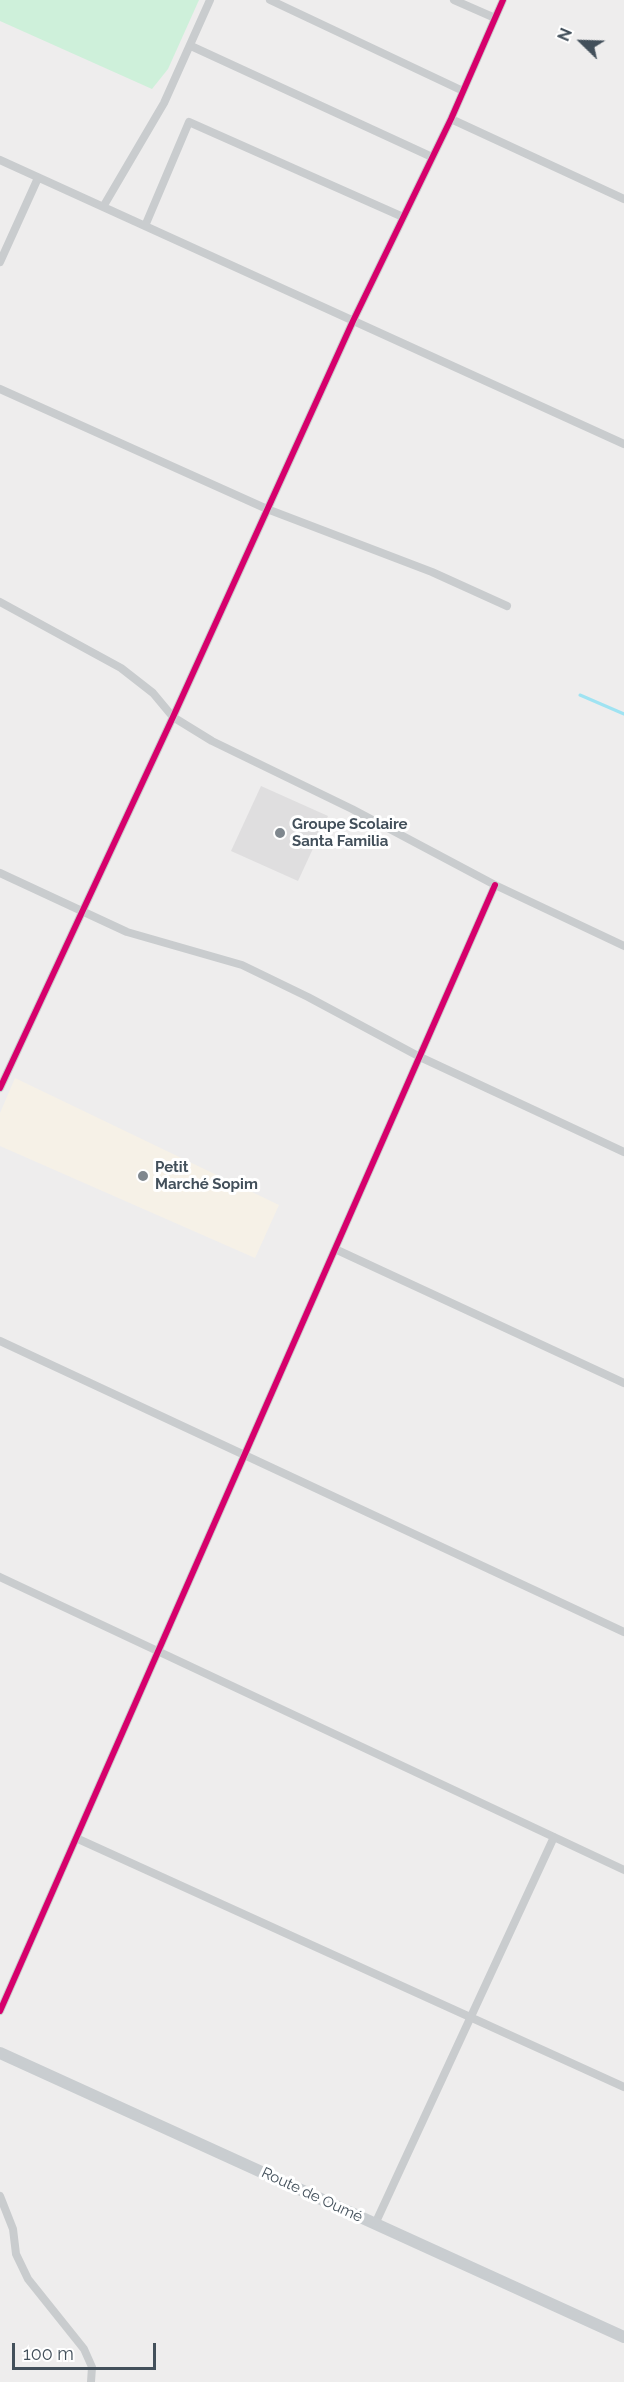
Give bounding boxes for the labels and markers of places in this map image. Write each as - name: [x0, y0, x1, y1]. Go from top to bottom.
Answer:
- place label: Groupe Scolaire Santa Familia: [292, 815, 408, 850]
- marker: Groupe Scolaire Santa Familia: [273, 826, 287, 840]
- place label: Petit Marché Sopim: [155, 1158, 258, 1193]
- marker: Petit Marché Sopim: [136, 1169, 150, 1183]

